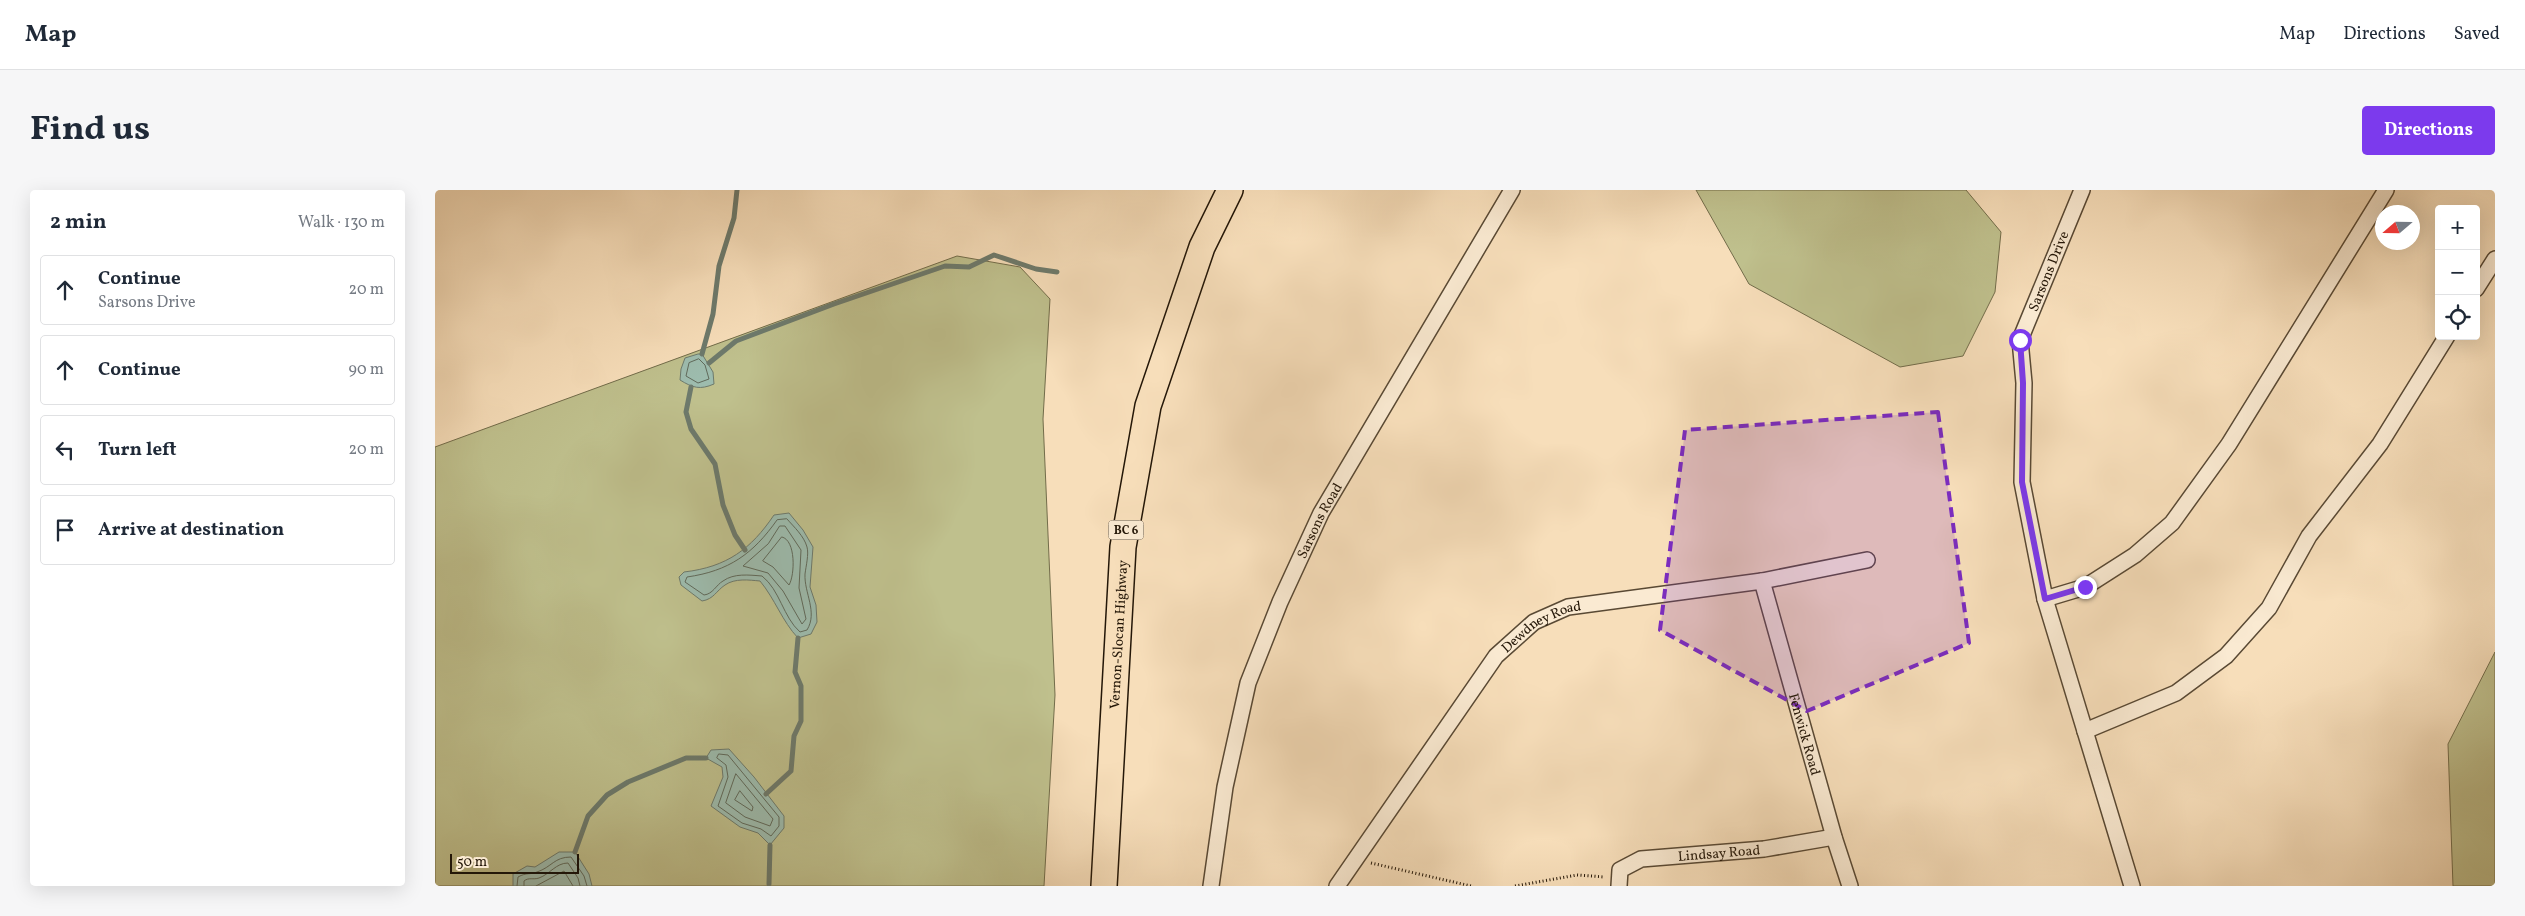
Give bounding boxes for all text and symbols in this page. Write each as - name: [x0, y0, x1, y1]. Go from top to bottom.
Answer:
- text: Map: [25, 18, 76, 52]
- text: Map: [2279, 22, 2315, 47]
- text: Directions: [2343, 22, 2426, 47]
- text: Saved: [2454, 22, 2500, 47]
- text: Find us: [30, 106, 150, 154]
- button: Directions: [2362, 106, 2495, 155]
- north arrow: [2375, 205, 2420, 250]
- map controls: [2435, 205, 2480, 340]
- button: +: [2435, 205, 2480, 250]
- text: 2 min: [50, 208, 107, 237]
- text: Walk · 130 m: [298, 212, 385, 234]
- street label: Sarsons Drive: [2025, 228, 2074, 315]
- button: −: [2435, 250, 2480, 295]
- text: Continue: [98, 266, 181, 292]
- icon: ahead: [51, 276, 79, 304]
- text: 20 m: [349, 279, 384, 301]
- text: Sarsons Drive: [98, 292, 196, 314]
- button: locate: [2435, 295, 2480, 340]
- route start: [2009, 329, 2032, 352]
- icon: ahead: [51, 356, 79, 384]
- text: Continue: [98, 357, 181, 383]
- text: 90 m: [348, 359, 384, 381]
- icon: left: [51, 436, 79, 464]
- text: Turn left: [98, 437, 177, 463]
- text: 20 m: [349, 439, 384, 461]
- street label: Sarsons Road: [1293, 480, 1348, 562]
- icon: arrive: [51, 516, 79, 544]
- text: Arrive at destination: [98, 517, 284, 543]
- road number: BC 6: [1109, 520, 1143, 540]
- street label: Vernon-Slocan Highway: [1106, 559, 1133, 710]
- route end: [2074, 576, 2097, 599]
- street label: Dewdney Road: [1498, 597, 1583, 658]
- street label: Fenwick Road: [1783, 691, 1824, 778]
- street label: Lindsay Road: [1677, 841, 1761, 867]
- scale bar: [450, 851, 579, 874]
- text: 50 m: [457, 853, 487, 872]

